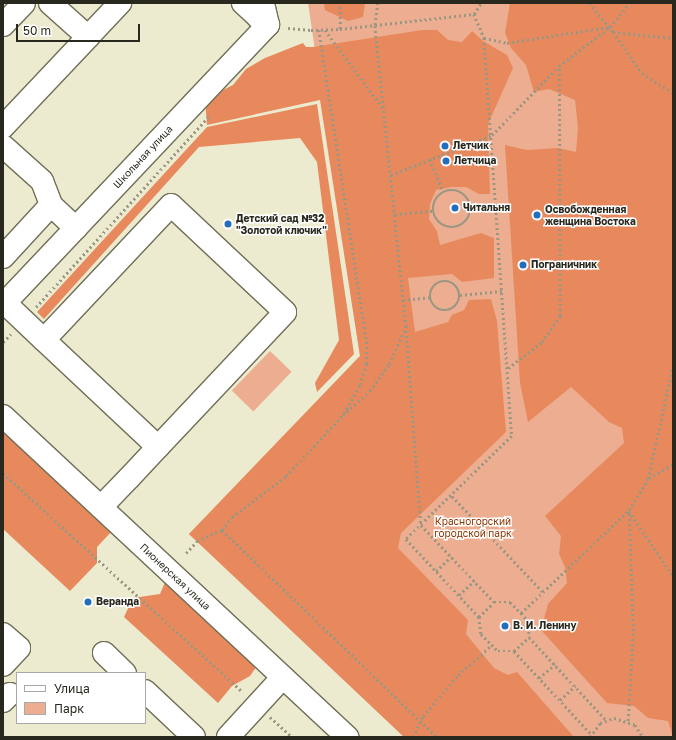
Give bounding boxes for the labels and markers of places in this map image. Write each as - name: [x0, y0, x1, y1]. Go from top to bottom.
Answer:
- place label: Летчик: [453, 140, 489, 152]
- marker: Летчик: [440, 141, 450, 151]
- place label: Летчица: [454, 155, 496, 167]
- marker: Летчица: [441, 156, 451, 166]
- place label: Читальня: [463, 202, 510, 214]
- marker: Читальня: [450, 203, 460, 213]
- place label: Освобожденная женщина Востока: [545, 203, 636, 226]
- marker: Освобожденная женщина Востока: [532, 210, 542, 220]
- place label: Детский сад №32 "Золотой ключик": [236, 212, 327, 236]
- marker: Детский сад №32 "Золотой ключик": [223, 219, 233, 229]
- place label: Пограничник: [531, 259, 597, 271]
- marker: Пограничник: [518, 260, 528, 270]
- place label: Веранда: [96, 596, 139, 608]
- marker: Веранда: [83, 597, 93, 607]
- place label: В. И. Ленину: [513, 620, 576, 632]
- marker: В. И. Ленину: [500, 621, 510, 631]

